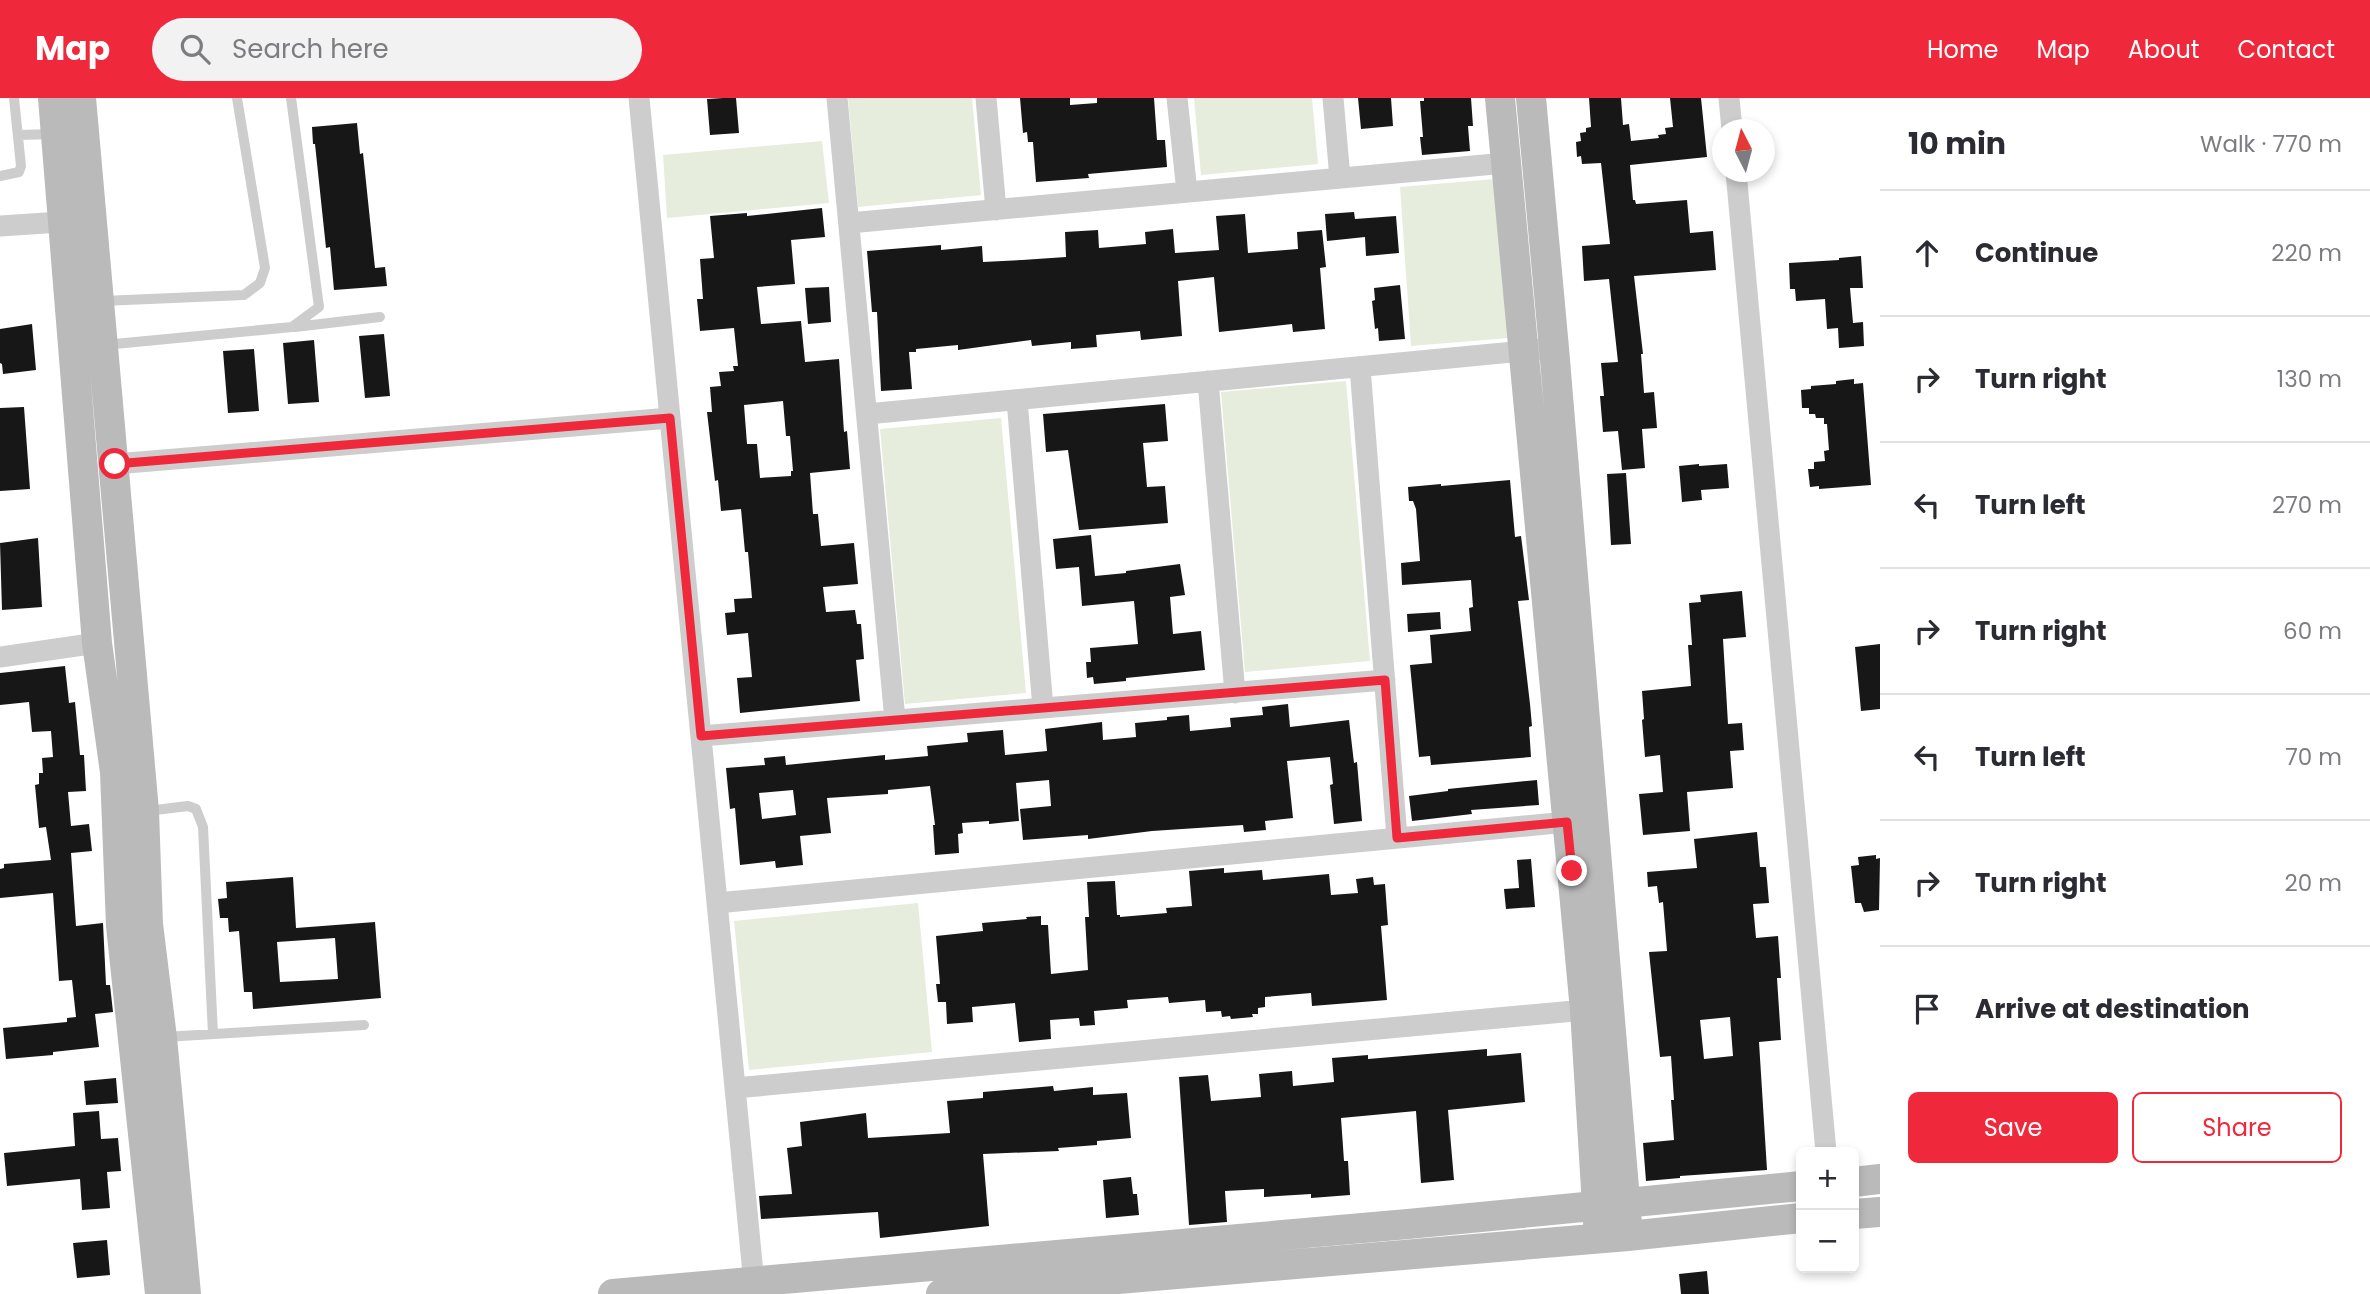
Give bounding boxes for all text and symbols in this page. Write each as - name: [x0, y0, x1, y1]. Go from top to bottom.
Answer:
- search box: [152, 18, 642, 81]
- text: Map: [35, 25, 110, 72]
- icon: search: [176, 30, 214, 68]
- text: Search here: [232, 31, 389, 67]
- text: Home: [1927, 33, 1999, 66]
- text: Map: [2037, 33, 2090, 66]
- text: About: [2128, 33, 2199, 66]
- text: Contact: [2237, 33, 2335, 66]
- north arrow: [1712, 119, 1775, 182]
- text: 10 min: [1908, 122, 2006, 165]
- text: Walk · 770 m: [2200, 128, 2342, 160]
- icon: ahead: [1908, 234, 1946, 272]
- text: Continue: [1975, 235, 2098, 271]
- text: 220 m: [2271, 237, 2342, 269]
- icon: right: [1908, 360, 1946, 398]
- text: Turn right: [1975, 361, 2107, 397]
- text: 130 m: [2277, 363, 2342, 395]
- route start: [99, 448, 130, 479]
- icon: left: [1908, 486, 1946, 524]
- text: Turn left: [1975, 487, 2086, 523]
- text: 270 m: [2272, 489, 2342, 521]
- icon: right: [1908, 612, 1946, 650]
- text: Turn right: [1975, 613, 2107, 649]
- text: 60 m: [2283, 615, 2342, 647]
- icon: left: [1908, 738, 1946, 776]
- text: Turn left: [1975, 739, 2086, 775]
- text: 70 m: [2285, 741, 2342, 773]
- route end: [1556, 855, 1587, 886]
- icon: right: [1908, 864, 1946, 902]
- text: Turn right: [1975, 865, 2107, 901]
- text: 20 m: [2284, 867, 2342, 899]
- icon: arrive: [1908, 990, 1946, 1028]
- text: Arrive at destination: [1975, 991, 2250, 1027]
- button: Save: [1908, 1092, 2118, 1163]
- button: Share: [2132, 1092, 2342, 1163]
- map controls: [1796, 1147, 1859, 1273]
- button: +: [1796, 1147, 1859, 1210]
- button: −: [1796, 1210, 1859, 1273]

